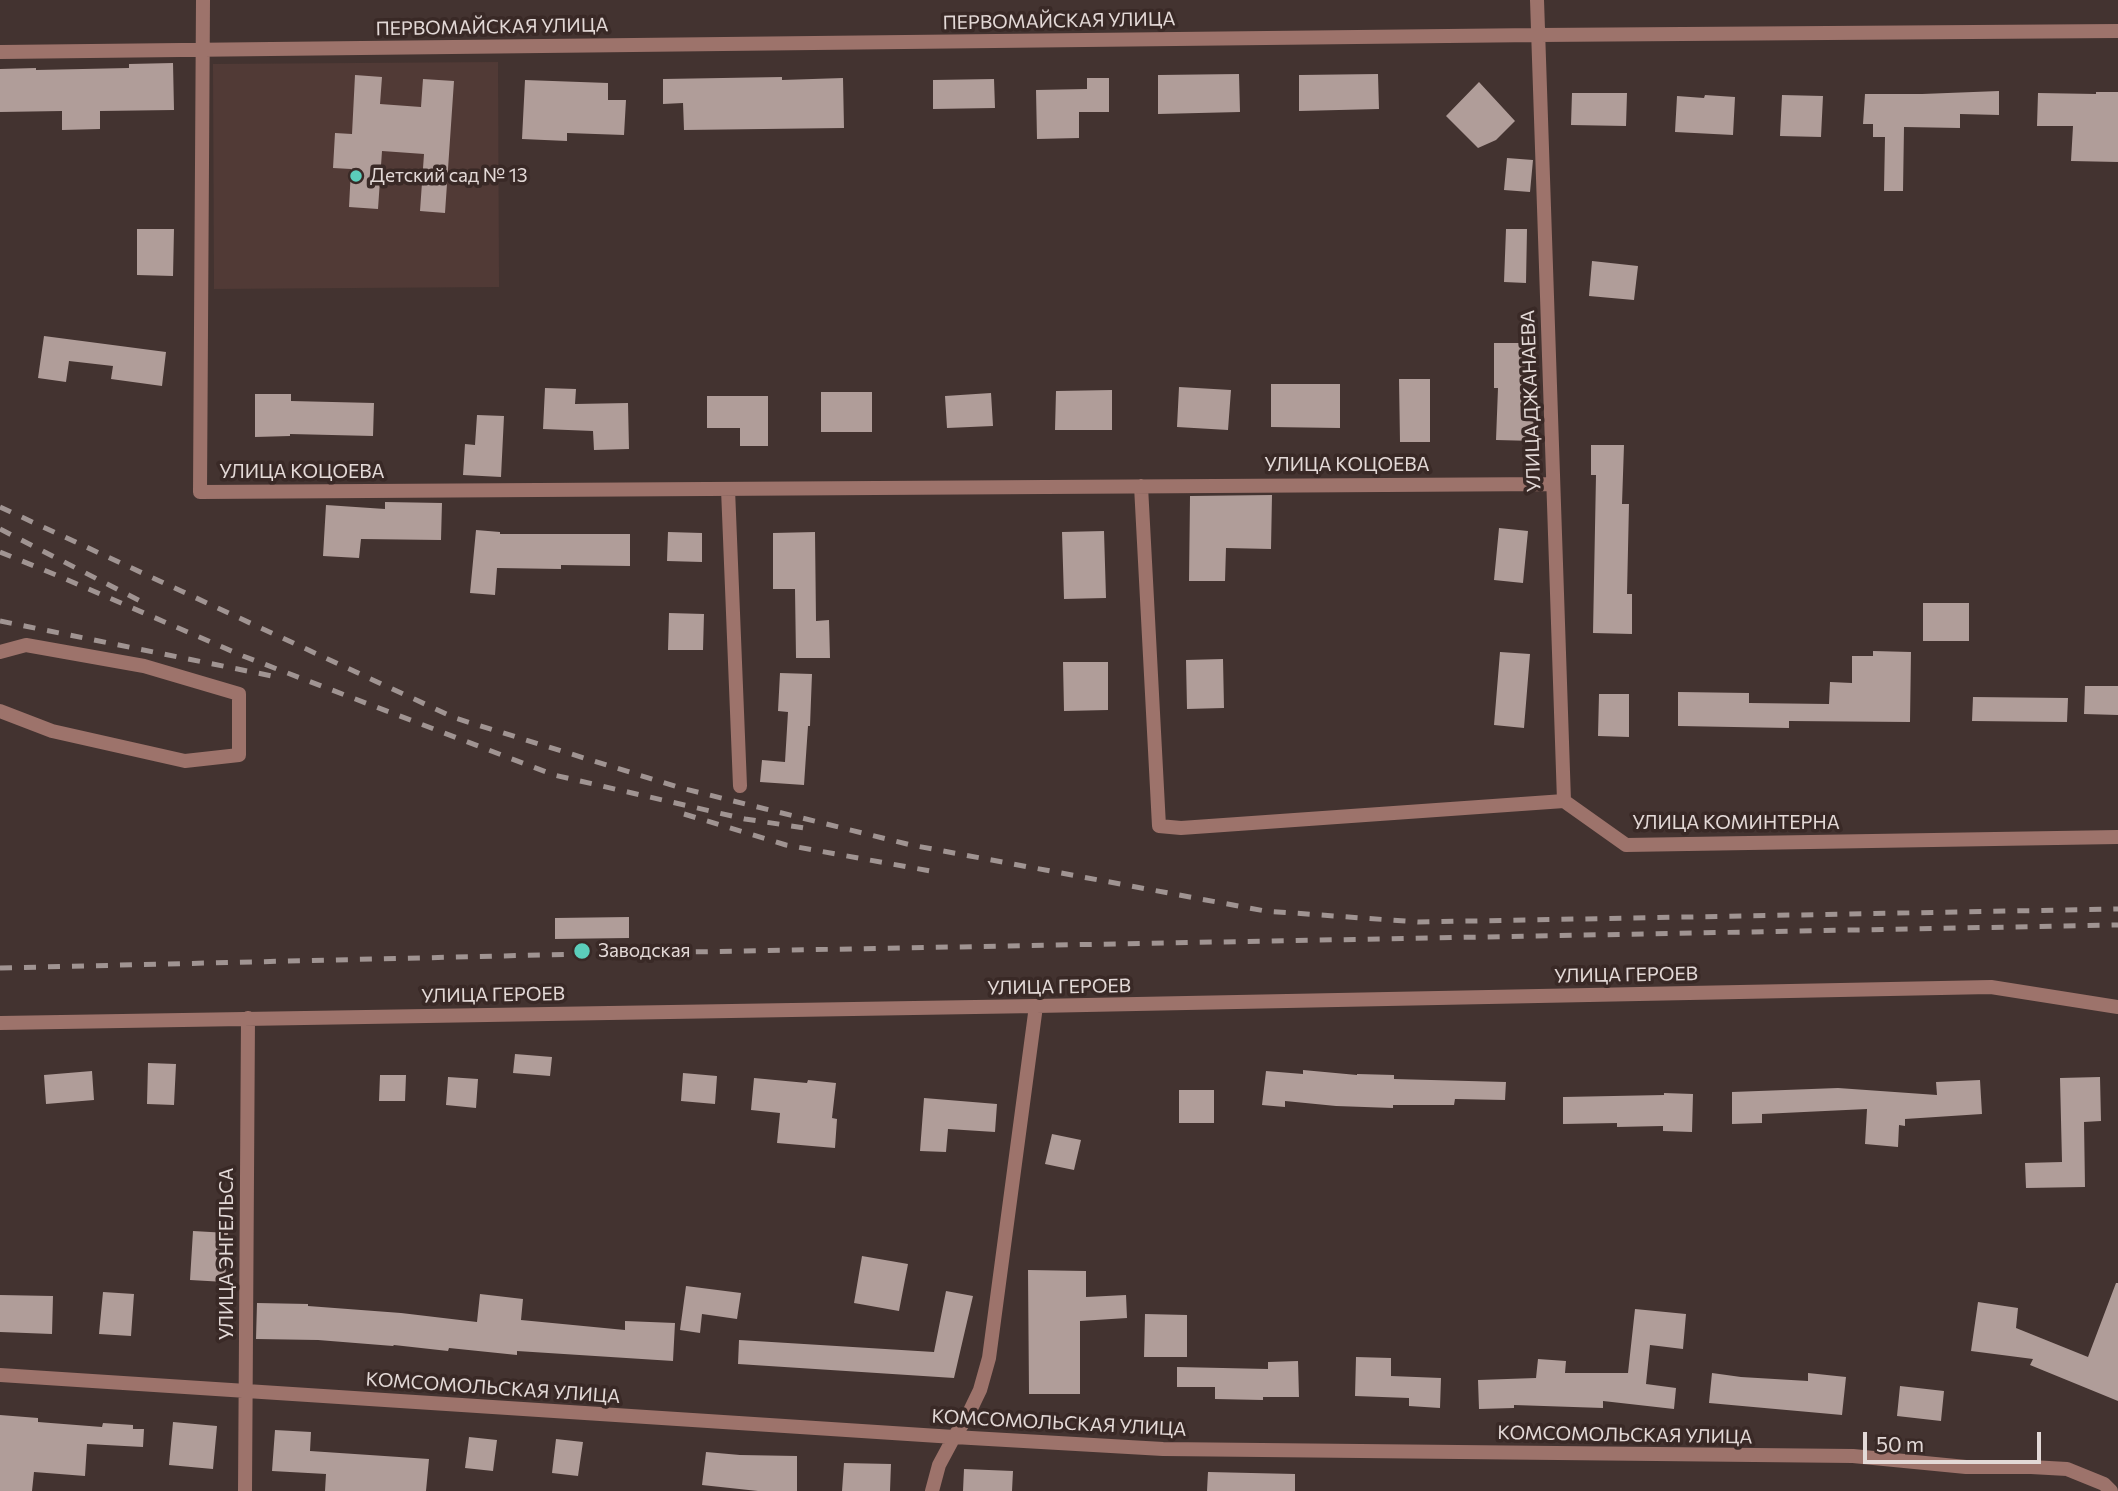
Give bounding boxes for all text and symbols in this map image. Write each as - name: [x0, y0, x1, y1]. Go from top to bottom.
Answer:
- street label: ПЕРВОМАЙСКАЯ УЛИЦА: [942, 8, 1176, 34]
- street label: ПЕРВОМАЙСКАЯ УЛИЦА: [375, 14, 609, 40]
- place label: Детский сад № 13: [370, 165, 528, 187]
- marker: Детский сад № 13: [348, 168, 364, 184]
- street label: УЛИЦА ДЖАНАЕВА: [1516, 309, 1546, 493]
- street label: УЛИЦА КОЦОЕВА: [1264, 454, 1430, 476]
- street label: УЛИЦА КОЦОЕВА: [219, 461, 385, 483]
- street label: УЛИЦА КОМИНТЕРНА: [1632, 812, 1840, 834]
- place label: Заводская: [598, 940, 691, 962]
- marker: Заводская: [572, 941, 592, 961]
- street label: УЛИЦА ГЕРОЕВ: [1554, 962, 1698, 988]
- street label: УЛИЦА ГЕРОЕВ: [987, 974, 1131, 1000]
- street label: УЛИЦА ГЕРОЕВ: [421, 982, 565, 1008]
- street label: УЛИЦА ЭНГЕЛЬСА: [216, 1168, 238, 1340]
- street label: КОМСОМОЛЬСКАЯ УЛИЦА: [365, 1368, 621, 1408]
- street label: КОМСОМОЛЬСКАЯ УЛИЦА: [931, 1405, 1187, 1441]
- scale bar: [1866, 1418, 2044, 1462]
- street label: КОМСОМОЛЬСКАЯ УЛИЦА: [1497, 1421, 1753, 1449]
- text: 50 m: [1876, 1431, 1924, 1456]

